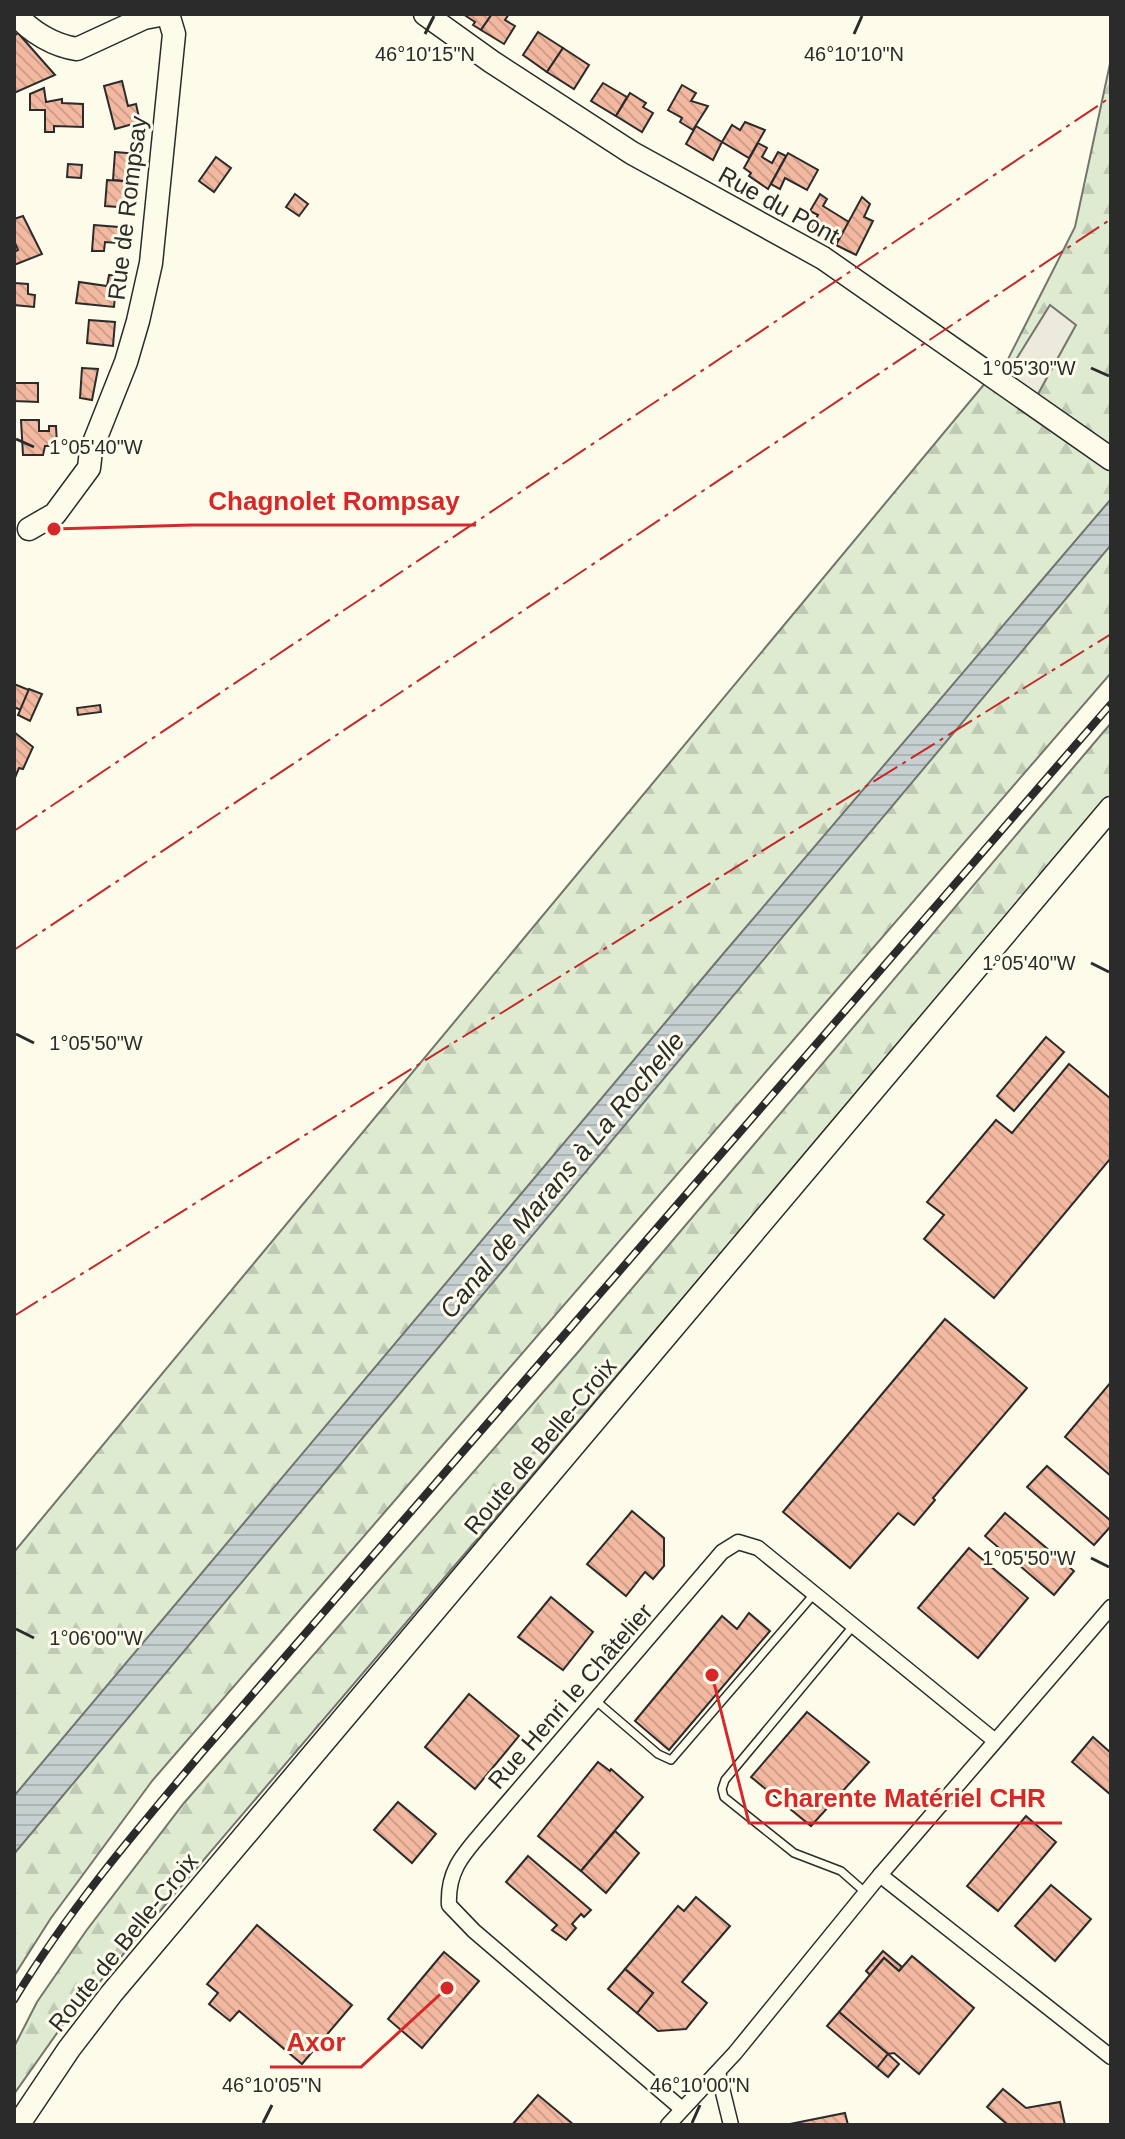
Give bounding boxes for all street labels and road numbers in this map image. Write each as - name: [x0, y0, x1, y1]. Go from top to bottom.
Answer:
- street label: Rue de Rompsay: [102, 114, 152, 302]
- street label: Rue du Pont: [714, 161, 844, 249]
- street label: Route de Belle-Croix: [458, 1353, 622, 1539]
- street label: Rue Henri le Châtelier: [482, 1598, 658, 1794]
- street label: Route de Belle-Croix: [43, 1847, 203, 2037]

